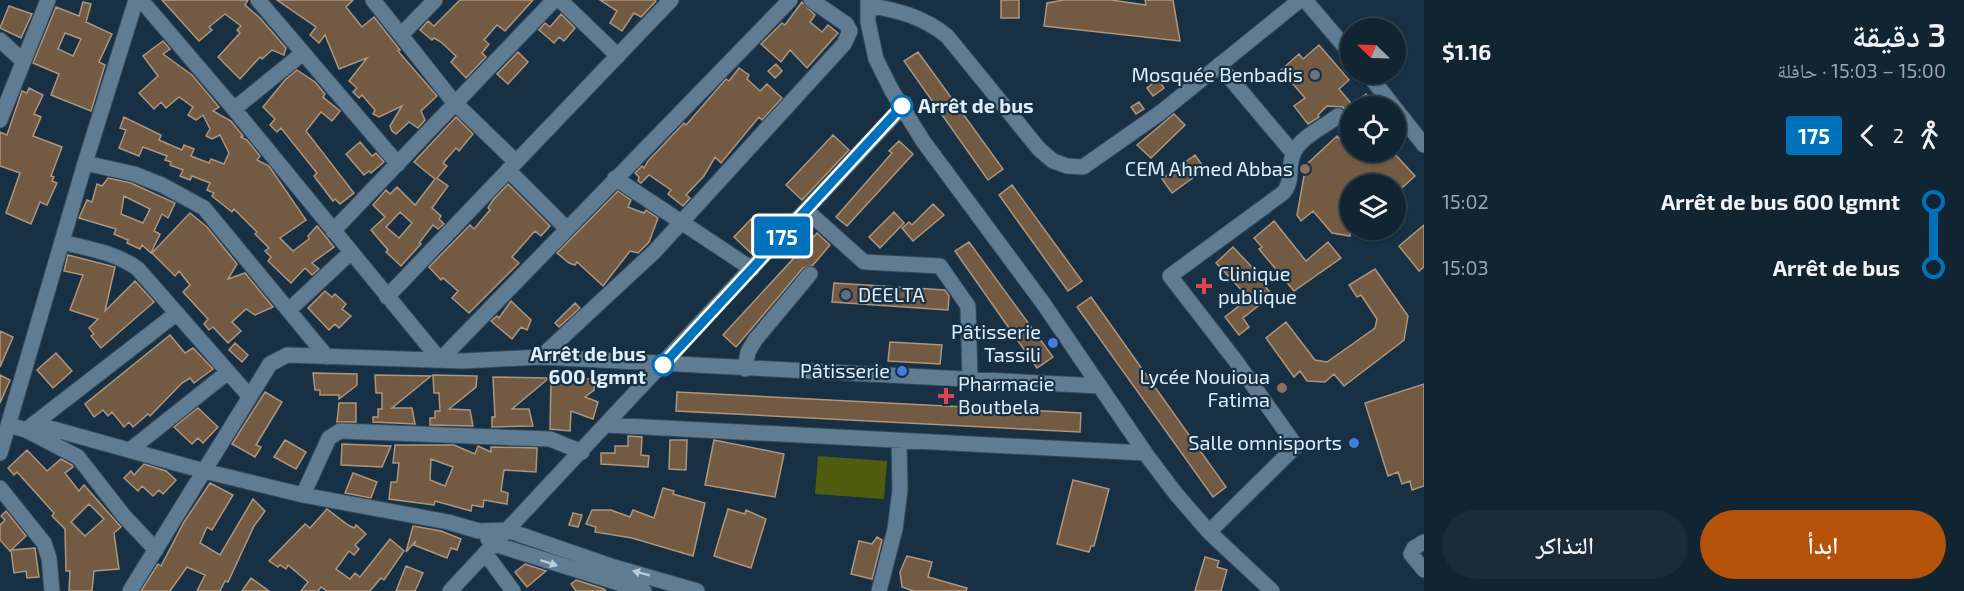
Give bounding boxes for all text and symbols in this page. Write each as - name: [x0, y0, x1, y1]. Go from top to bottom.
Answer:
- text: 3 دقيقة: [1852, 14, 1946, 54]
- north arrow: [1340, 18, 1406, 84]
- map controls: [1340, 18, 1406, 240]
- text: $1.16: [1442, 38, 1491, 64]
- text: 15:00 – 15:03 · حافلة: [1777, 58, 1946, 82]
- place label: Mosquée Benbadis: [1131, 62, 1303, 86]
- marker: Mosquée Benbadis: [1308, 68, 1322, 82]
- place label: Arrêt de bus: [918, 93, 1034, 117]
- marker: Arrêt de bus: [891, 95, 913, 117]
- button: locate: [1340, 96, 1406, 162]
- icon: back: [1851, 119, 1884, 152]
- icon: walk: [1913, 119, 1946, 152]
- text: 175: [1798, 123, 1830, 148]
- text: 2: [1893, 123, 1904, 147]
- place label: CEM Ahmed Abbas: [1125, 156, 1293, 180]
- marker: CEM Ahmed Abbas: [1298, 162, 1312, 176]
- button: layers: [1340, 174, 1406, 240]
- text: Arrêt de bus 600 lgmnt: [1661, 188, 1900, 214]
- text: 15:02: [1442, 189, 1489, 213]
- line badge: 175: [748, 216, 816, 256]
- text: 175: [766, 224, 798, 249]
- text: Arrêt de bus: [1773, 254, 1900, 280]
- text: 15:03: [1442, 255, 1489, 279]
- place label: Clinique publique: [1218, 261, 1297, 308]
- marker: Clinique publique: [1195, 277, 1213, 295]
- place label: DEELTA: [858, 282, 925, 306]
- marker: DEELTA: [839, 288, 853, 302]
- place label: Pâtisserie Tassili: [951, 319, 1041, 366]
- marker: Pâtisserie Tassili: [1046, 336, 1060, 350]
- place label: Arrêt de bus 600 lgmnt: [530, 341, 646, 388]
- marker: Arrêt de bus 600 lgmnt: [652, 354, 674, 376]
- place label: Pâtisserie: [800, 358, 890, 382]
- marker: Pâtisserie: [895, 364, 909, 378]
- place label: Lycée Nouioua Fatima: [1140, 364, 1270, 411]
- place label: Pharmacie Boutbela: [958, 371, 1054, 418]
- marker: Lycée Nouioua Fatima: [1275, 381, 1289, 395]
- marker: Pharmacie Boutbela: [939, 389, 953, 403]
- place label: Salle omnisports: [1188, 430, 1342, 454]
- marker: Salle omnisports: [1347, 436, 1361, 450]
- button: التذاكر: [1442, 510, 1688, 579]
- button: ابدأ: [1700, 510, 1946, 579]
- one-way arrow: [541, 558, 559, 568]
- one-way arrow: [632, 568, 651, 578]

